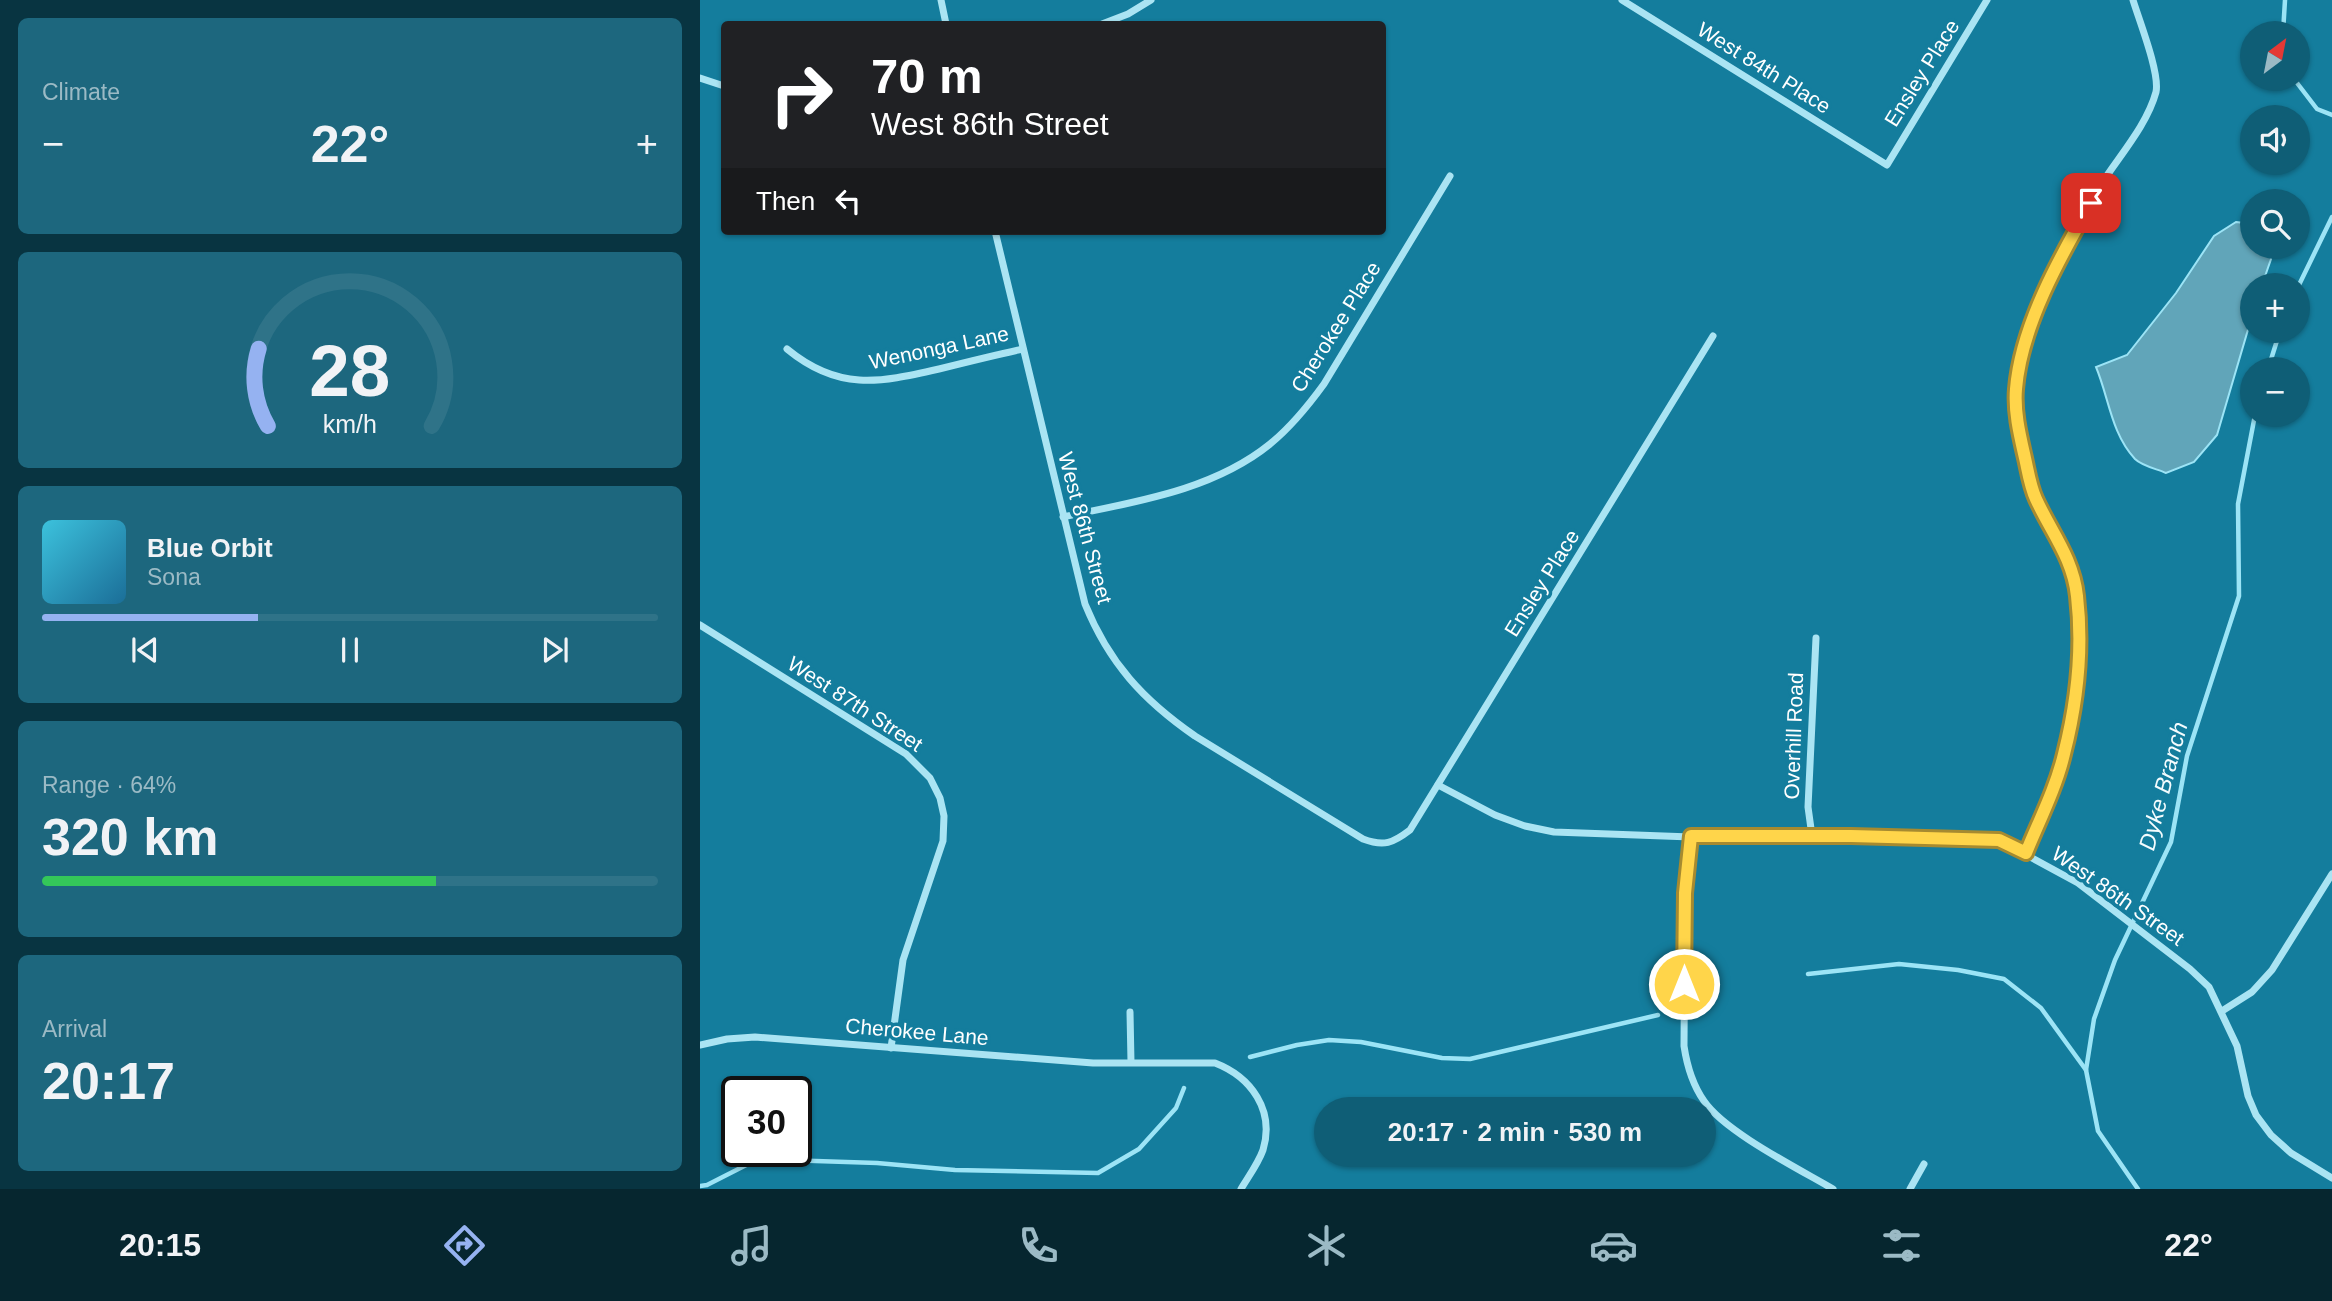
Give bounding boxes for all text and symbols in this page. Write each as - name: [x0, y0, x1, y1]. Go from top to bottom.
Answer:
- street label: Ensley Place: [1880, 15, 1963, 130]
- street label: West 84th Place: [1693, 17, 1835, 118]
- north arrow: [2240, 21, 2310, 91]
- map controls: [2240, 21, 2310, 427]
- icon: right: [756, 49, 847, 140]
- text: 70 m: [871, 49, 983, 103]
- text: Climate: [42, 79, 120, 105]
- button: sound: [2240, 105, 2310, 175]
- text: West 86th Street: [871, 106, 1109, 142]
- text: 22°: [311, 115, 389, 173]
- text: −: [42, 123, 64, 165]
- text: +: [636, 123, 658, 165]
- pin: [2061, 173, 2121, 233]
- icon: left: [829, 182, 867, 220]
- icon: arrive: [2072, 184, 2110, 222]
- text: Then: [756, 186, 815, 216]
- button: search: [2240, 189, 2310, 259]
- street label: Cherokee Place: [1286, 257, 1385, 396]
- button: +: [2240, 273, 2310, 343]
- street label: Wenonga Lane: [867, 321, 1011, 374]
- text: 28: [310, 331, 390, 412]
- button: −: [2240, 357, 2310, 427]
- text: km/h: [323, 410, 377, 438]
- street label: West 86th Street: [1054, 450, 1117, 606]
- street label: Ensley Place: [1500, 525, 1583, 640]
- text: Blue Orbit: [147, 533, 273, 563]
- text: Sona: [147, 564, 201, 590]
- icon: previous: [126, 631, 164, 669]
- icon: pause: [331, 631, 369, 669]
- icon: next: [536, 631, 574, 669]
- street label: West 87th Street: [784, 651, 927, 756]
- street label: Overhill Road: [1780, 672, 1807, 800]
- water label: Dyke Branch: [2133, 719, 2193, 853]
- text: Range · 64%: [42, 772, 176, 798]
- text: 320 km: [42, 808, 218, 866]
- street label: West 86th Street: [2048, 841, 2189, 950]
- position arrow: [1647, 947, 1721, 1021]
- street label: Cherokee Lane: [845, 1014, 990, 1049]
- text: Arrival: [42, 1016, 107, 1042]
- text: 20:17: [42, 1052, 175, 1110]
- speed limit sign: 30: [721, 1076, 812, 1167]
- text: 20:17 · 2 min · 530 m: [1388, 1117, 1642, 1147]
- icon: directions: [440, 1221, 489, 1270]
- icon: music: [727, 1221, 776, 1270]
- icon: phone: [1014, 1221, 1063, 1270]
- icon: climate: [1302, 1221, 1351, 1270]
- icon: car: [1589, 1221, 1638, 1270]
- icon: filters: [1877, 1221, 1926, 1270]
- text: 20:15: [119, 1227, 201, 1263]
- text: 22°: [2164, 1227, 2213, 1263]

